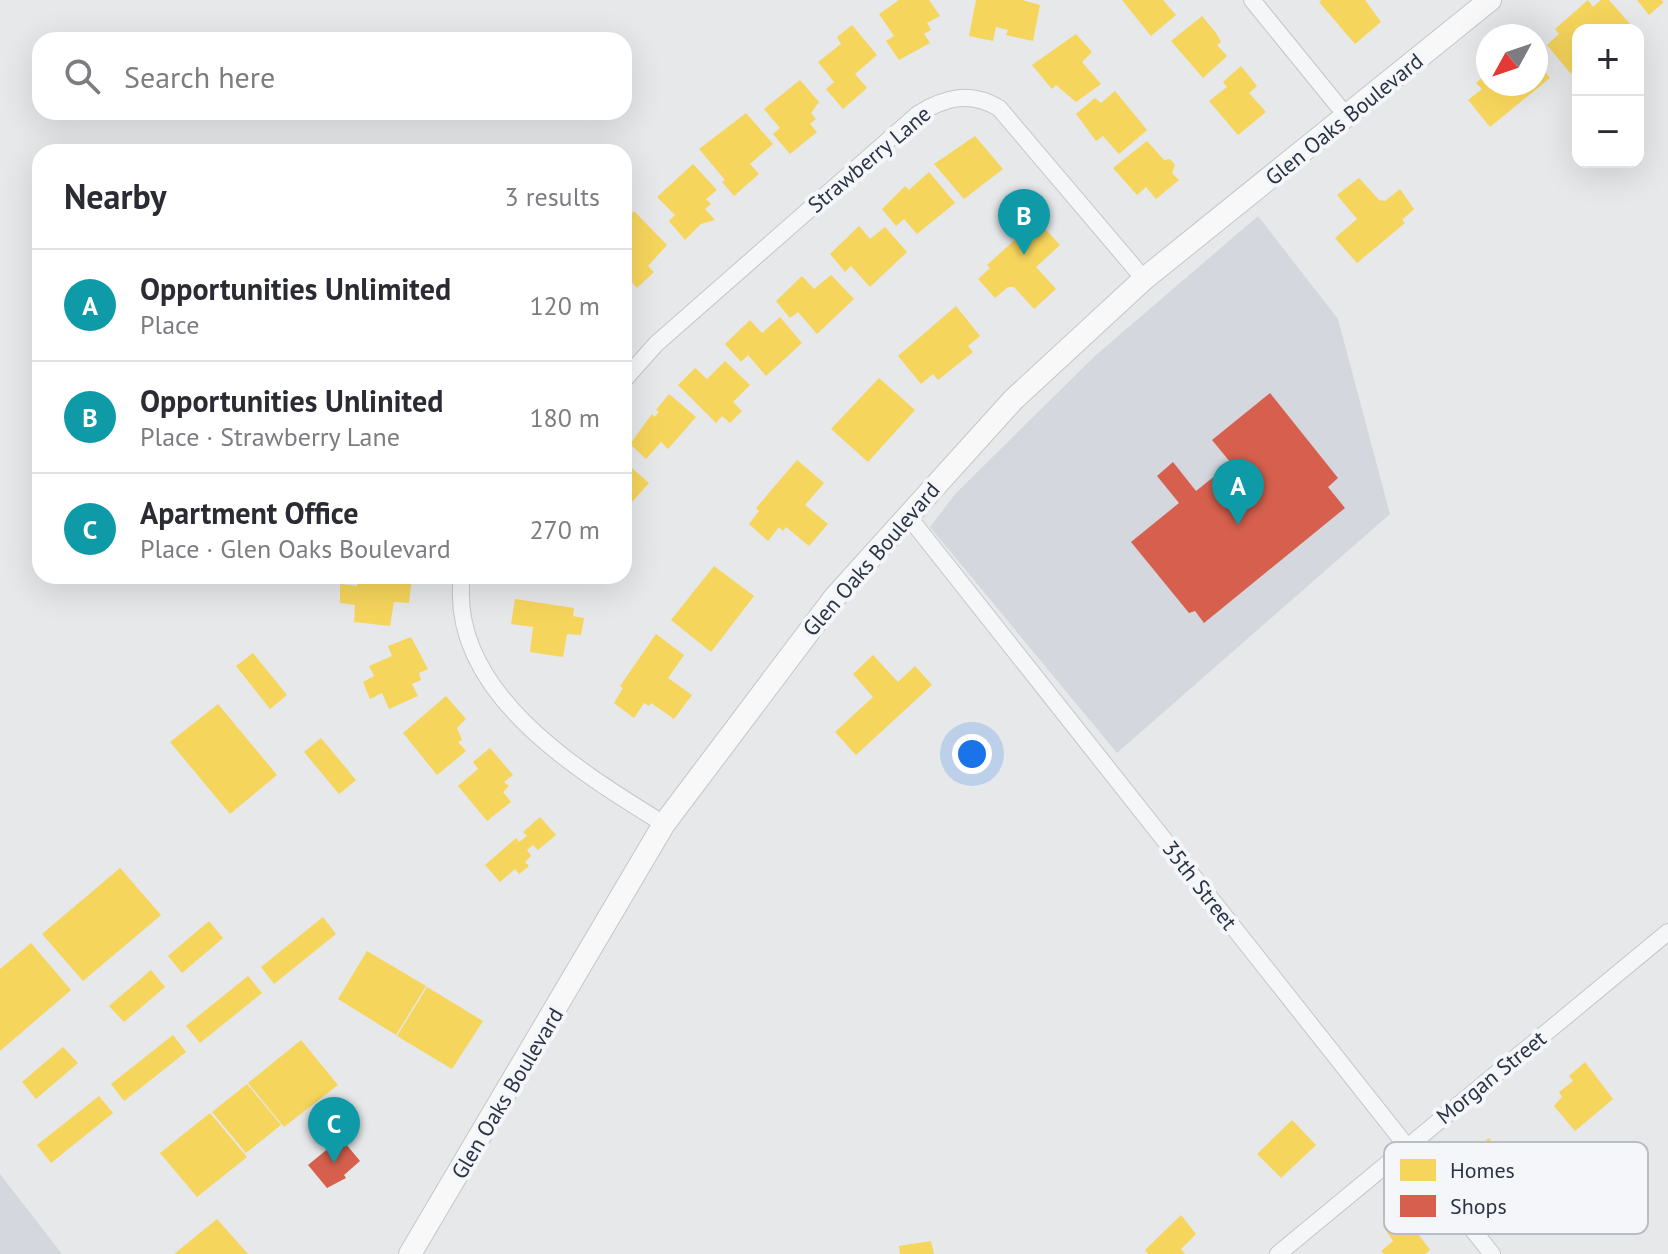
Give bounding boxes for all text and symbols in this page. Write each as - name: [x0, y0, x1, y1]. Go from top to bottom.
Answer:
- north arrow: [1476, 24, 1548, 96]
- map controls: [1572, 24, 1644, 168]
- button: +: [1572, 24, 1644, 96]
- search box: [32, 32, 632, 120]
- street label: Glen Oaks Boulevard: [1259, 47, 1429, 191]
- icon: search: [60, 54, 104, 98]
- text: Search here: [124, 57, 275, 96]
- button: −: [1572, 96, 1644, 168]
- street label: Strawberry Lane: [802, 99, 936, 219]
- text: Nearby: [64, 174, 166, 218]
- text: 3 results: [505, 180, 600, 213]
- pin: B: [998, 189, 1050, 255]
- text: Opportunities Unlimited: [140, 269, 451, 308]
- text: A: [82, 289, 98, 322]
- text: 120 m: [529, 289, 600, 322]
- text: Place: [140, 308, 199, 341]
- text: Opportunities Unlinited: [140, 381, 443, 420]
- text: B: [82, 401, 98, 434]
- text: 180 m: [529, 401, 600, 434]
- text: Place · Strawberry Lane: [140, 420, 400, 453]
- pin: A: [1212, 459, 1264, 525]
- street label: Glen Oaks Boulevard: [796, 476, 946, 642]
- text: Apartment Office: [140, 493, 359, 532]
- text: C: [83, 513, 97, 546]
- text: 270 m: [529, 513, 600, 546]
- text: Place · Glen Oaks Boulevard: [140, 532, 451, 565]
- your location: [952, 734, 992, 774]
- street label: 35th Street: [1156, 835, 1244, 936]
- street label: Glen Oaks Boulevard: [445, 1002, 569, 1184]
- street label: Morgan Street: [1430, 1024, 1552, 1130]
- pin: C: [308, 1097, 360, 1163]
- legend: [1384, 1142, 1648, 1234]
- text: Homes: [1450, 1156, 1515, 1184]
- text: Shops: [1450, 1192, 1507, 1220]

